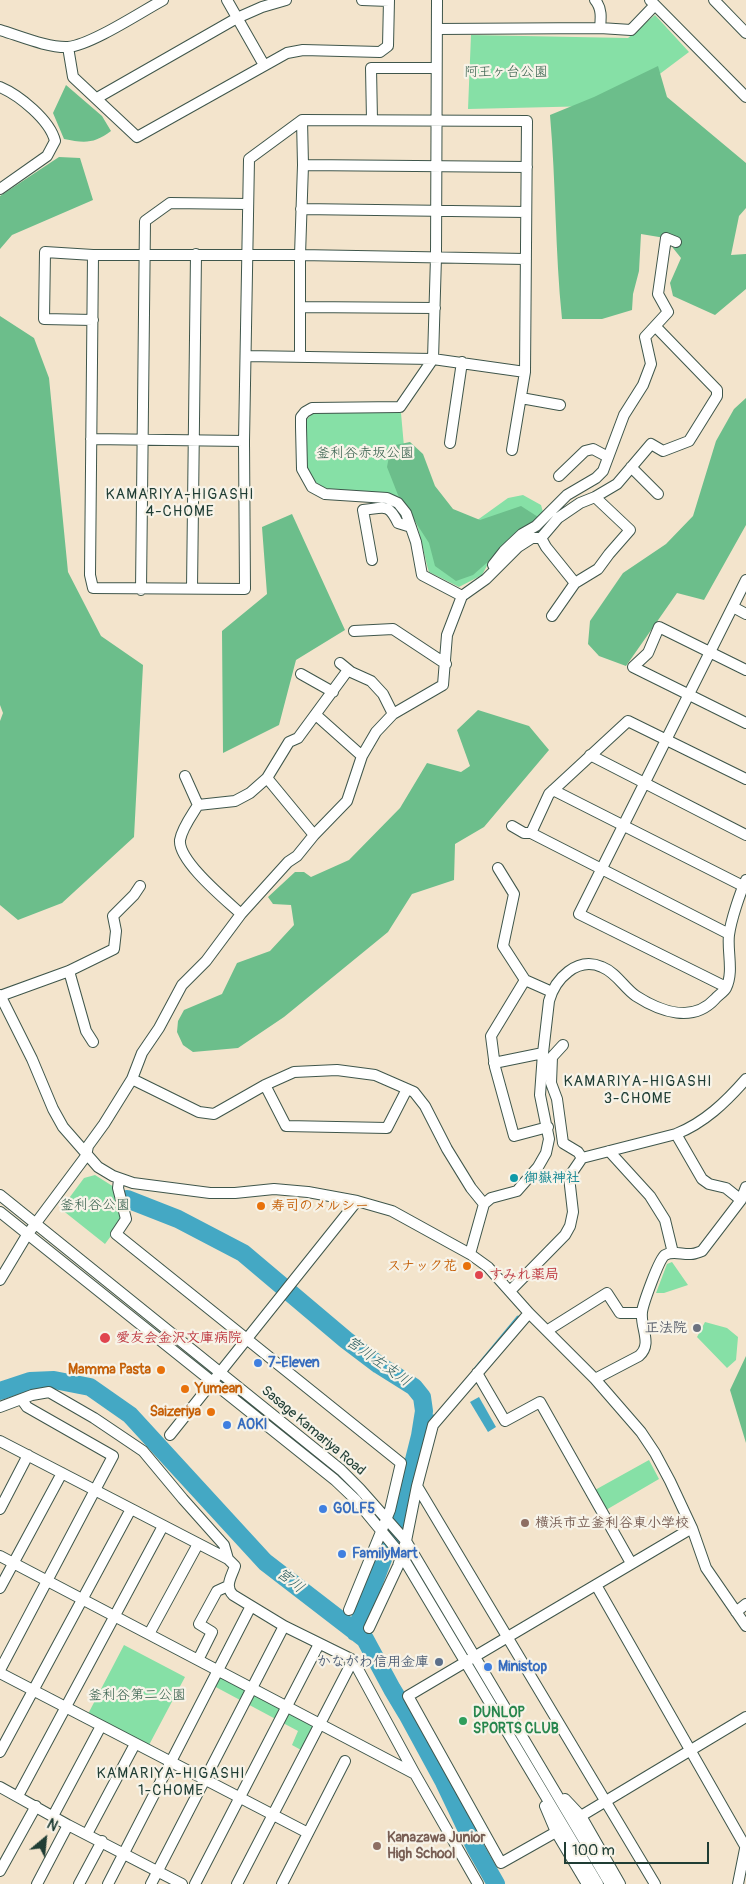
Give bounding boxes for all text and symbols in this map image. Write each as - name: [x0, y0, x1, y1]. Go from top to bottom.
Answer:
- park label: 阿王ヶ台公園: [464, 64, 548, 80]
- park label: 釜利谷赤坂公園: [316, 445, 414, 461]
- district label: KAMARIYA-HIGASHI 4-CHOME: [104, 486, 256, 521]
- district label: KAMARIYA-HIGASHI 3-CHOME: [562, 1073, 714, 1108]
- place label: 御嶽神社: [524, 1170, 580, 1186]
- marker: 御嶽神社: [508, 1172, 520, 1184]
- park label: 釜利谷公園: [60, 1197, 130, 1213]
- place label: 寿司のメルシー: [271, 1198, 369, 1214]
- marker: 寿司のメルシー: [255, 1200, 267, 1212]
- place label: スナック花: [387, 1258, 457, 1274]
- marker: スナック花: [461, 1260, 473, 1272]
- place label: すみれ薬局: [489, 1267, 559, 1283]
- marker: すみれ薬局: [473, 1269, 485, 1281]
- place label: 正法院: [645, 1320, 687, 1336]
- marker: 正法院: [691, 1322, 703, 1334]
- place label: 愛友会金沢文庫病院: [116, 1330, 242, 1346]
- marker: 愛友会金沢文庫病院: [98, 1331, 112, 1345]
- water label: 宮川左支川: [342, 1333, 414, 1391]
- place label: 7-Eleven: [268, 1355, 320, 1371]
- marker: 7-Eleven: [252, 1357, 264, 1369]
- place label: Mamma Pasta: [68, 1362, 151, 1378]
- marker: Mamma Pasta: [155, 1364, 167, 1376]
- place label: Yumean: [195, 1381, 243, 1397]
- marker: Yumean: [179, 1383, 191, 1395]
- street label: Sasage Kamariya Road: [258, 1383, 368, 1479]
- place label: Saizeriya: [150, 1404, 201, 1420]
- marker: Saizeriya: [205, 1406, 217, 1418]
- place label: AOKI: [237, 1417, 267, 1433]
- marker: AOKI: [221, 1419, 233, 1431]
- place label: GOLF5: [333, 1501, 375, 1517]
- marker: GOLF5: [317, 1503, 329, 1515]
- place label: 横浜市立釜利谷東小学校: [535, 1515, 689, 1531]
- marker: 横浜市立釜利谷東小学校: [519, 1517, 531, 1529]
- place label: FamilyMart: [352, 1546, 418, 1562]
- marker: FamilyMart: [336, 1548, 348, 1560]
- water label: 宮川: [273, 1565, 307, 1597]
- place label: かながわ信用金庫: [317, 1654, 429, 1670]
- marker: かながわ信用金庫: [433, 1656, 445, 1668]
- place label: Ministop: [498, 1659, 547, 1675]
- marker: Ministop: [482, 1661, 494, 1673]
- park label: 釜利谷第二公園: [88, 1687, 186, 1703]
- place label: DUNLOP SPORTS CLUB: [473, 1705, 559, 1738]
- marker: DUNLOP SPORTS CLUB: [457, 1715, 469, 1727]
- district label: KAMARIYA-HIGASHI 1-CHOME: [95, 1765, 247, 1800]
- north arrow: [20, 1814, 70, 1864]
- text: N: [44, 1816, 60, 1835]
- place label: Kanazawa Junior High School: [387, 1830, 485, 1862]
- scale bar: [566, 1832, 711, 1864]
- marker: Kanazawa Junior High School: [371, 1840, 383, 1852]
- text: 100 m: [572, 1841, 615, 1860]

